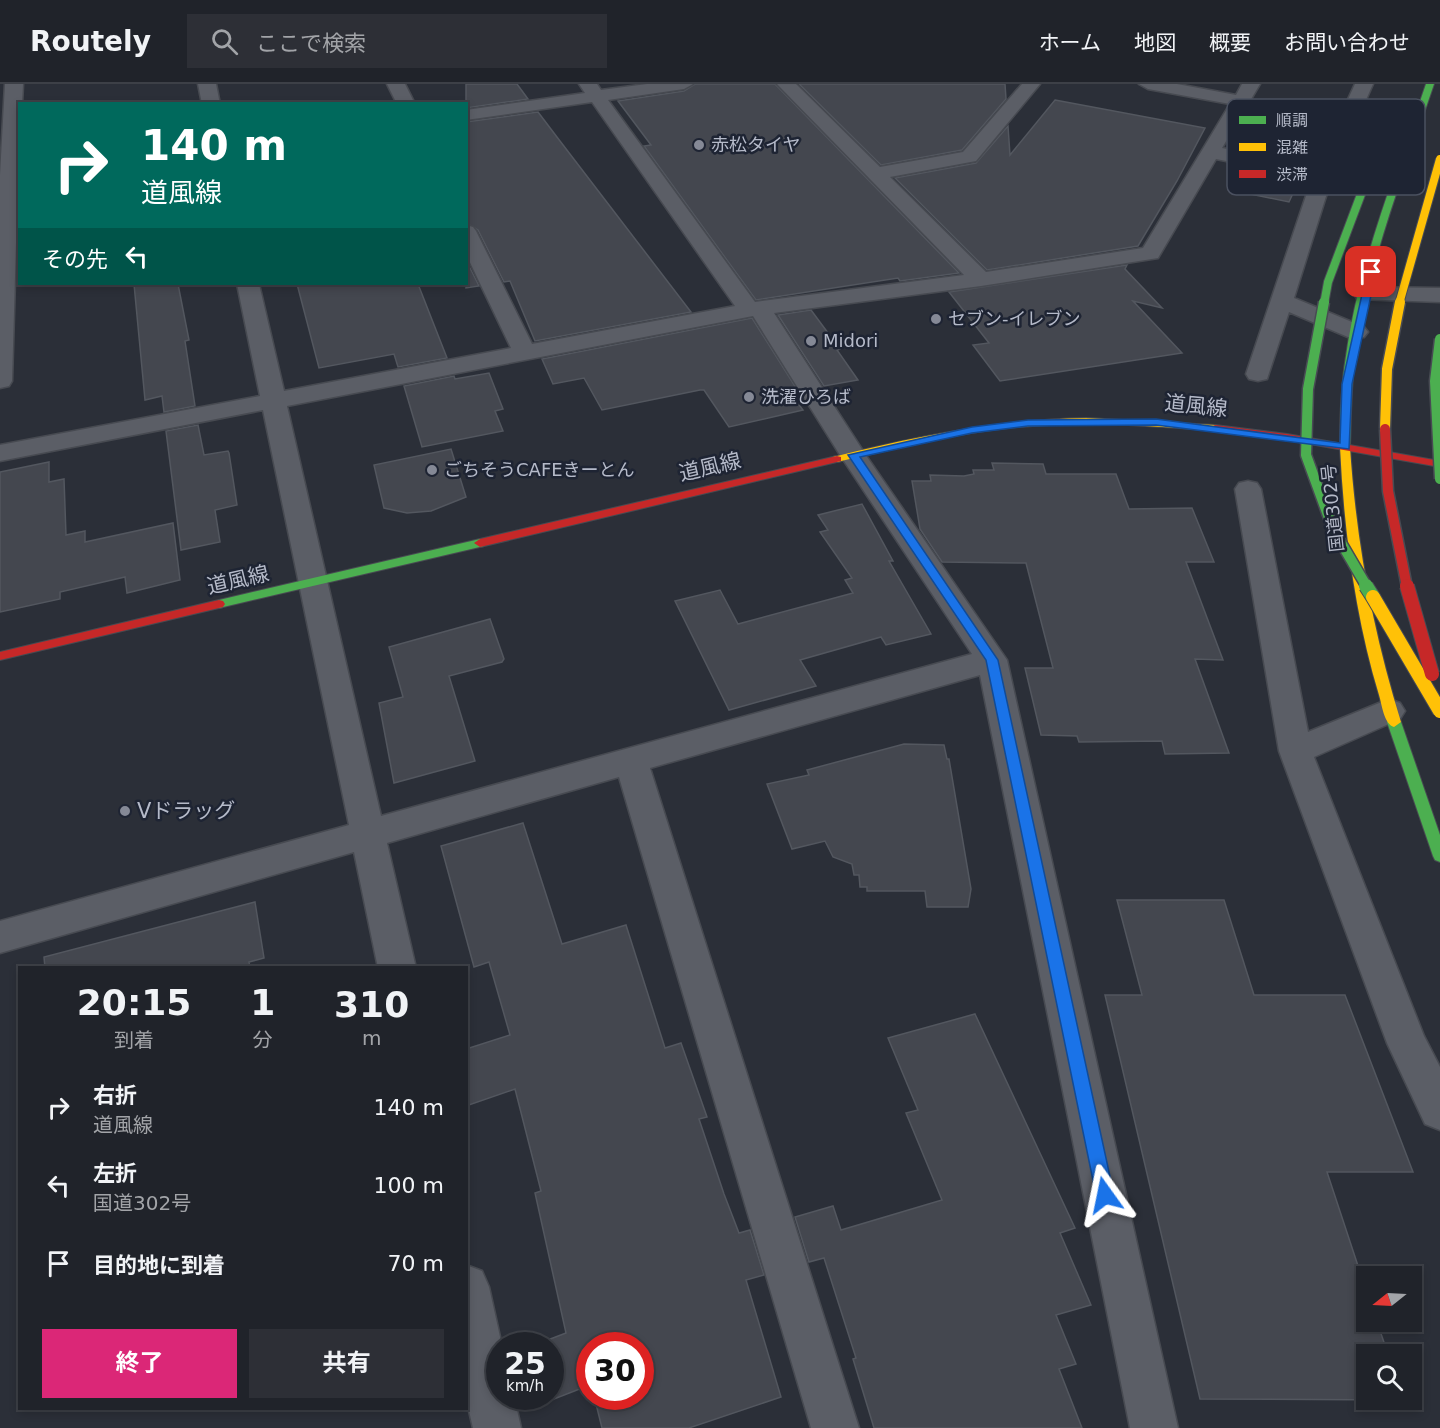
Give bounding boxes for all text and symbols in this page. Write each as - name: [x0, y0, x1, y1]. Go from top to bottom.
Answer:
- search box: [187, 14, 607, 68]
- text: Routely: [30, 25, 151, 58]
- icon: search: [208, 25, 241, 58]
- text: ここで検索: [256, 31, 366, 56]
- text: ホーム: [1039, 31, 1101, 55]
- text: 地図: [1134, 31, 1176, 55]
- text: 概要: [1209, 31, 1251, 55]
- text: お問い合わせ: [1284, 31, 1410, 55]
- legend: [1227, 99, 1425, 195]
- text: 順調: [1276, 111, 1308, 130]
- text: 140 m: [141, 121, 287, 170]
- icon: right: [42, 126, 120, 204]
- place label: 赤松タイヤ: [711, 134, 800, 155]
- marker: 赤松タイヤ: [692, 138, 706, 152]
- text: 混雑: [1276, 138, 1308, 157]
- text: 渋滞: [1276, 165, 1308, 184]
- text: 道風線: [141, 177, 222, 208]
- icon: left: [120, 240, 153, 273]
- pin: [1345, 246, 1396, 297]
- text: その先: [42, 247, 108, 272]
- icon: arrive: [1354, 255, 1387, 288]
- place label: セブン-イレブン: [948, 308, 1081, 329]
- marker: セブン-イレブン: [929, 312, 943, 326]
- place label: Midori: [823, 330, 878, 351]
- marker: Midori: [804, 334, 818, 348]
- place label: 洗濯ひろば: [761, 386, 851, 407]
- marker: 洗濯ひろば: [742, 390, 756, 404]
- street label: 道風線: [1163, 391, 1229, 421]
- street label: 道風線: [677, 448, 743, 486]
- place label: ごちそうCAFEきーとん: [444, 459, 635, 480]
- marker: ごちそうCAFEきーとん: [425, 463, 439, 477]
- street label: 国道302号: [1317, 463, 1348, 553]
- street label: 道風線: [205, 561, 271, 599]
- place label: Vドラッグ: [137, 799, 235, 823]
- marker: Vドラッグ: [118, 804, 132, 818]
- text: 20:15: [77, 982, 191, 1023]
- text: 1: [250, 982, 275, 1023]
- text: 310: [334, 984, 409, 1025]
- text: m: [362, 1026, 381, 1050]
- text: 到着: [114, 1028, 154, 1052]
- text: 分: [253, 1028, 273, 1052]
- text: 右折: [93, 1083, 137, 1108]
- icon: right: [42, 1091, 75, 1124]
- text: 140 m: [374, 1095, 444, 1120]
- text: 道風線: [93, 1113, 153, 1137]
- text: 左折: [93, 1161, 137, 1186]
- position arrow: [1073, 1163, 1137, 1227]
- icon: left: [42, 1169, 75, 1202]
- text: 100 m: [374, 1173, 444, 1198]
- text: 国道302号: [93, 1191, 191, 1215]
- icon: arrive: [42, 1247, 75, 1280]
- text: 70 m: [388, 1251, 444, 1276]
- text: 目的地に到着: [93, 1253, 225, 1278]
- north arrow: [1356, 1266, 1422, 1332]
- map controls: [1356, 1266, 1422, 1410]
- button: 終了: [42, 1329, 237, 1398]
- button: 共有: [249, 1329, 444, 1398]
- speed limit sign: 30: [576, 1332, 654, 1410]
- button: search: [1356, 1344, 1422, 1410]
- text: 25: [504, 1346, 546, 1381]
- text: km/h: [506, 1377, 544, 1395]

